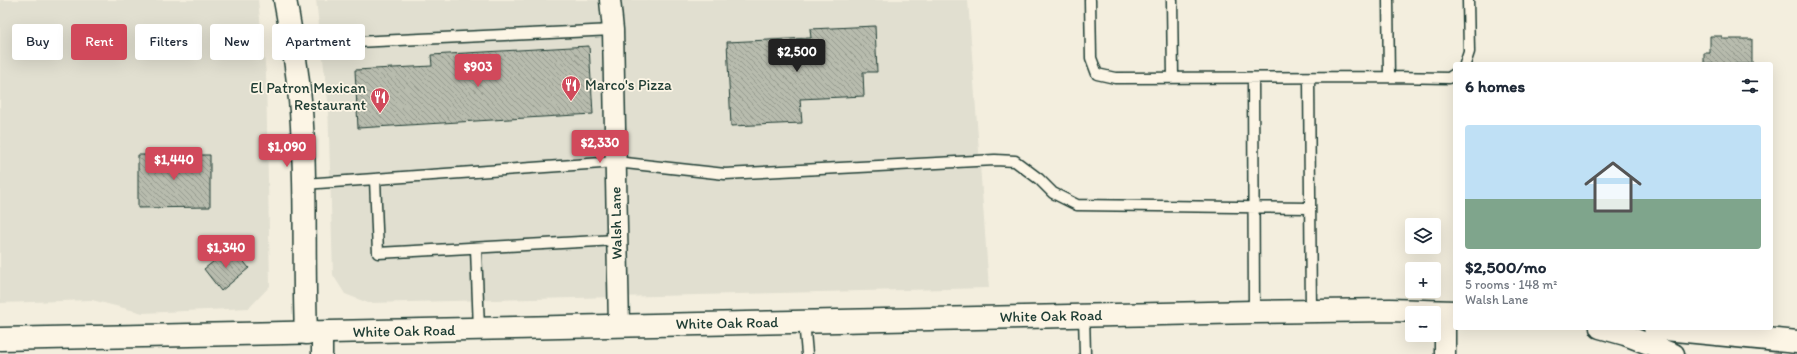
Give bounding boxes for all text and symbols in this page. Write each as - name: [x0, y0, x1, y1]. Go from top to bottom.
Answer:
- chip: Buy: [12, 24, 63, 60]
- chip: Rent: [71, 24, 127, 60]
- chip: Filters: [135, 24, 202, 60]
- chip: New: [210, 24, 264, 60]
- chip: Apartment: [272, 24, 365, 60]
- pin: $2,500: [764, 39, 830, 73]
- text: $2,500: [777, 44, 817, 59]
- pin: $903: [454, 54, 502, 88]
- text: $903: [464, 59, 492, 74]
- restaurant icon: Marco's Pizza: [560, 74, 582, 102]
- icon: filters: [1739, 75, 1761, 97]
- place label: Marco's Pizza: [585, 76, 672, 94]
- text: 6 homes: [1465, 76, 1525, 96]
- place label: El Patron Mexican Restaurant: [250, 79, 367, 114]
- restaurant icon: El Patron Mexican Restaurant: [369, 86, 391, 114]
- pin: $2,330: [567, 130, 633, 164]
- pin: $1,090: [254, 134, 320, 168]
- text: $2,330: [581, 135, 619, 150]
- text: $1,090: [268, 139, 306, 154]
- pin: $1,440: [141, 147, 207, 181]
- icon: home: [1577, 151, 1649, 223]
- text: $1,440: [154, 152, 194, 167]
- street label: Walsh Lane: [606, 186, 626, 260]
- map controls: [1405, 218, 1441, 342]
- button: layers: [1405, 218, 1441, 254]
- pin: $1,340: [193, 235, 259, 269]
- text: $1,340: [207, 240, 245, 255]
- text: $2,500/mo: [1465, 257, 1547, 277]
- button: +: [1405, 262, 1441, 298]
- text: 5 rooms · 148 m²: [1465, 277, 1557, 292]
- text: Walsh Lane: [1465, 292, 1528, 307]
- street label: White Oak Road: [999, 306, 1103, 326]
- button: −: [1405, 306, 1441, 342]
- street label: White Oak Road: [675, 313, 779, 333]
- street label: White Oak Road: [352, 321, 456, 341]

